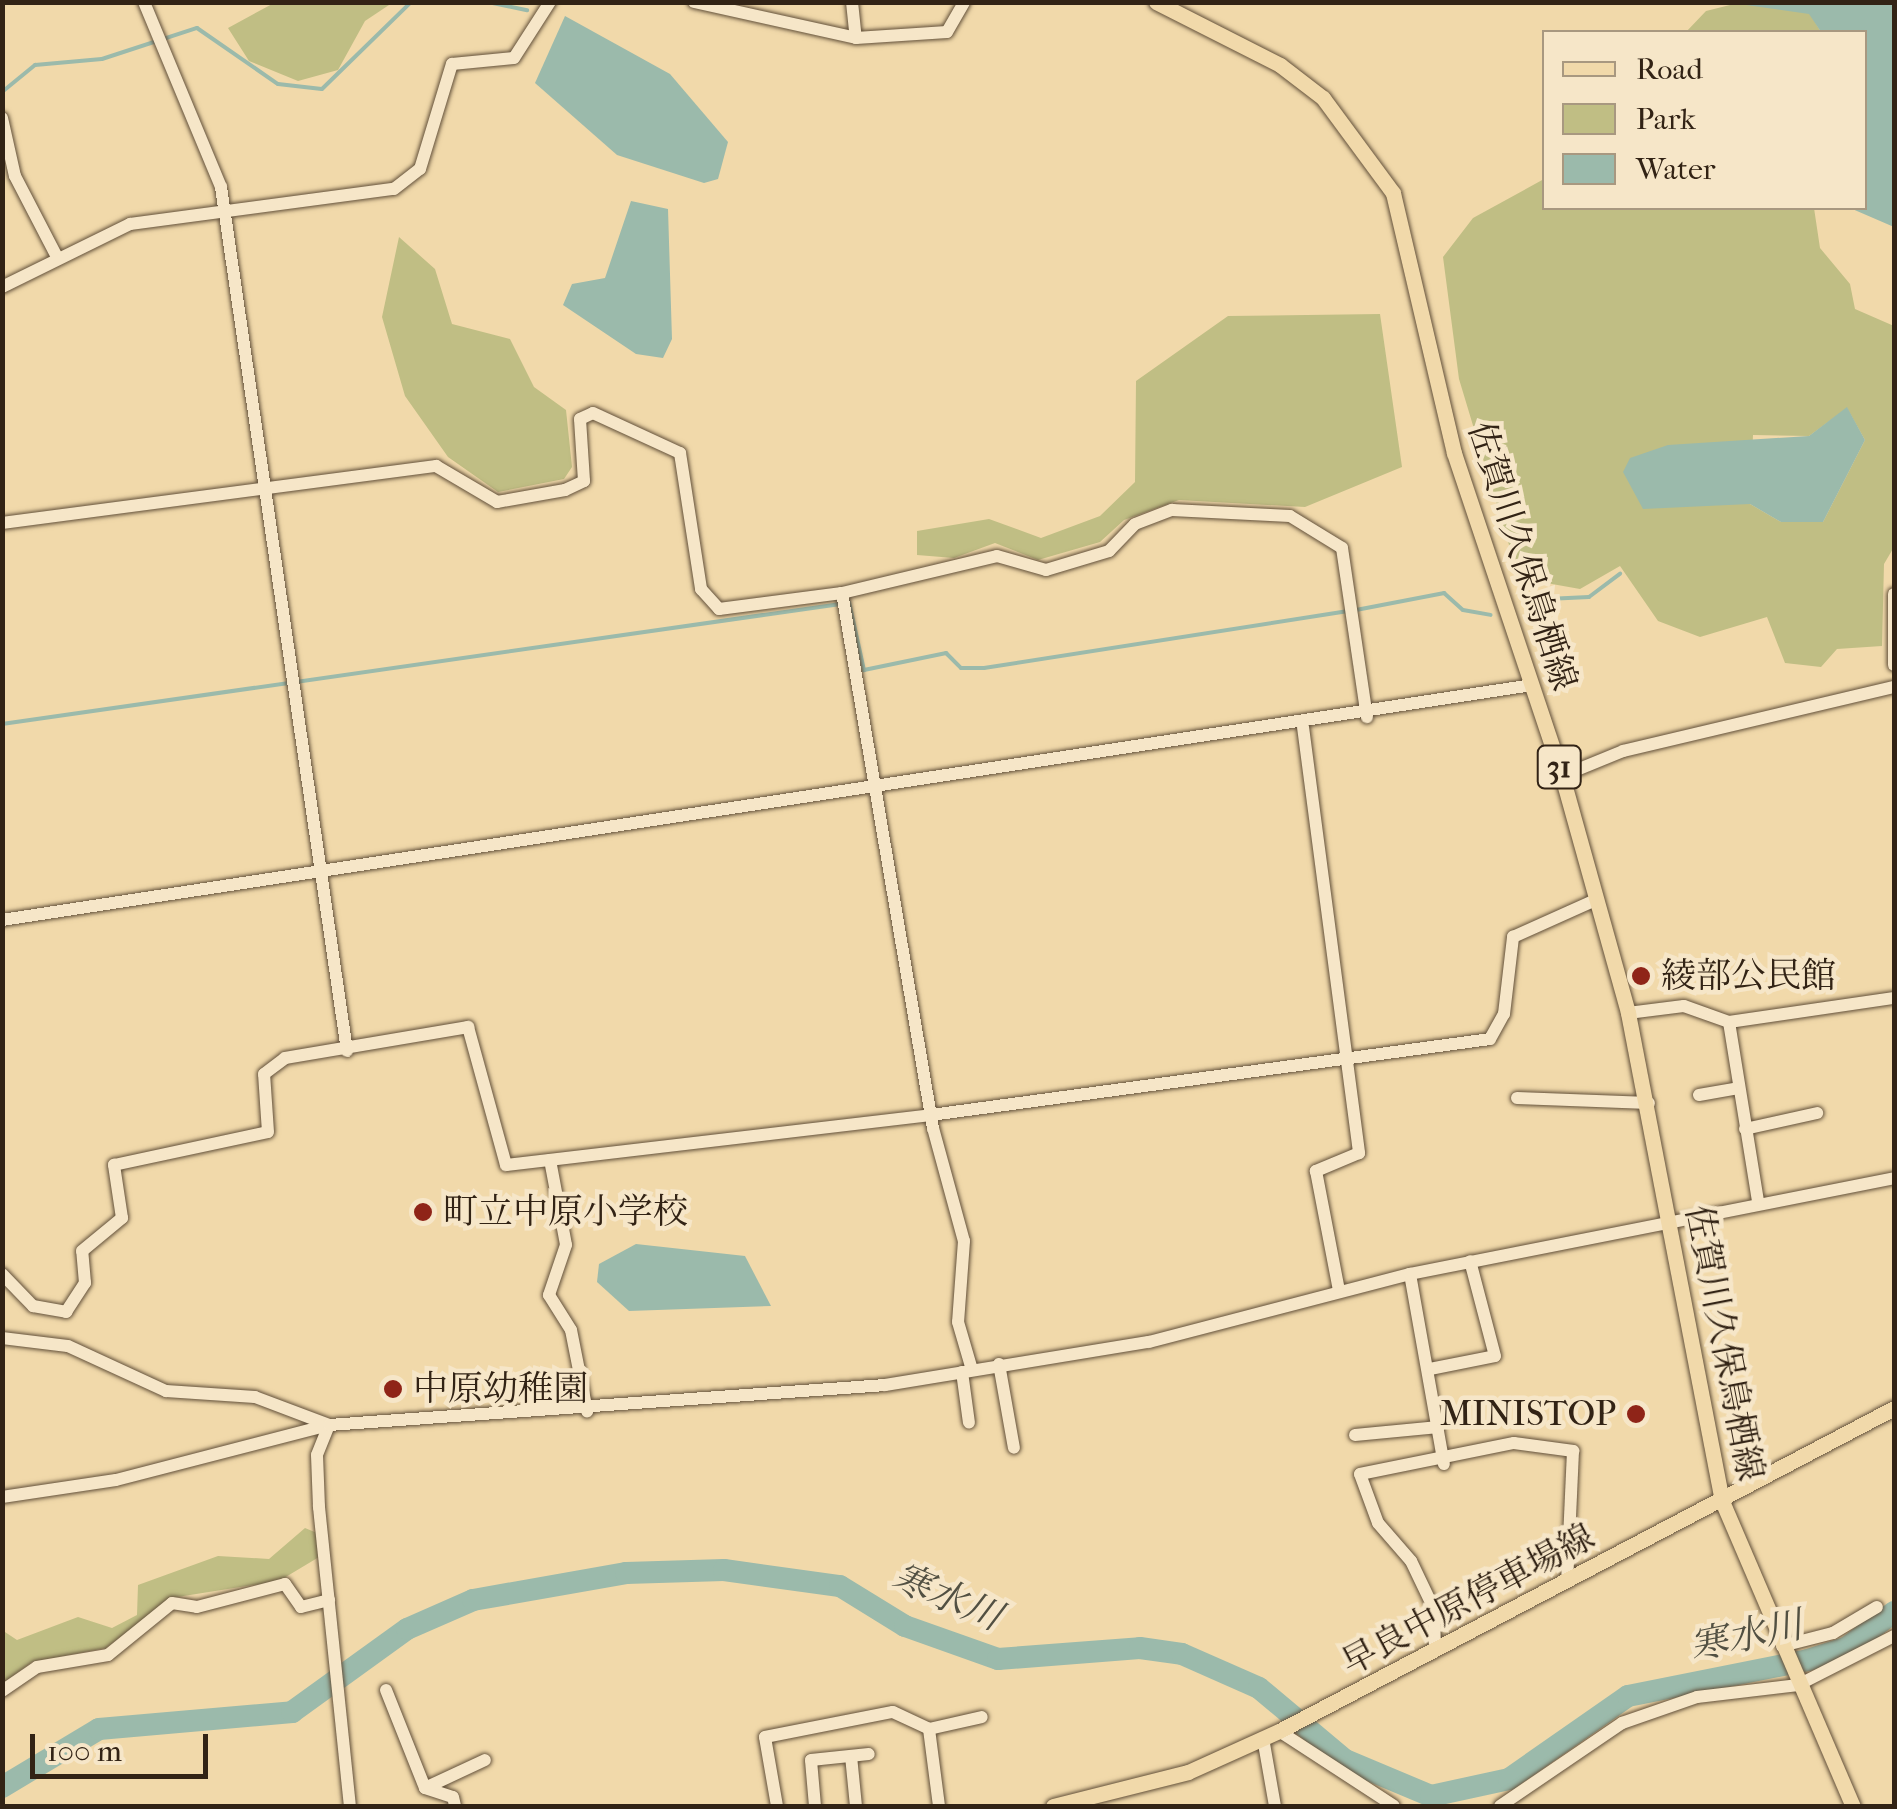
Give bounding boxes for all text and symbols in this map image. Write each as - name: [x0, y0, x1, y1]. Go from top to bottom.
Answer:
- legend: [1542, 30, 1867, 210]
- text: Road: [1636, 52, 1703, 87]
- text: Park: [1636, 102, 1696, 137]
- text: Water: [1636, 152, 1716, 187]
- street label: 佐賀川久保鳥栖線: [1459, 416, 1585, 696]
- road number: 31: [1536, 740, 1582, 794]
- place label: 綾部公民館: [1661, 955, 1836, 997]
- marker: 綾部公民館: [1630, 965, 1652, 987]
- place label: 町立中原小学校: [443, 1191, 688, 1233]
- marker: 町立中原小学校: [412, 1201, 434, 1223]
- street label: 佐賀川久保鳥栖線: [1677, 1202, 1771, 1484]
- place label: 中原幼稚園: [413, 1368, 588, 1410]
- marker: 中原幼稚園: [382, 1378, 404, 1400]
- place label: MINISTOP: [1440, 1393, 1616, 1435]
- marker: MINISTOP: [1625, 1403, 1647, 1425]
- street label: 早良中原停車場線: [1335, 1516, 1601, 1684]
- water label: 寒水川: [886, 1554, 1008, 1640]
- water label: 寒水川: [1686, 1602, 1806, 1670]
- scale bar: [35, 1714, 212, 1776]
- text: 100 m: [47, 1734, 122, 1769]

